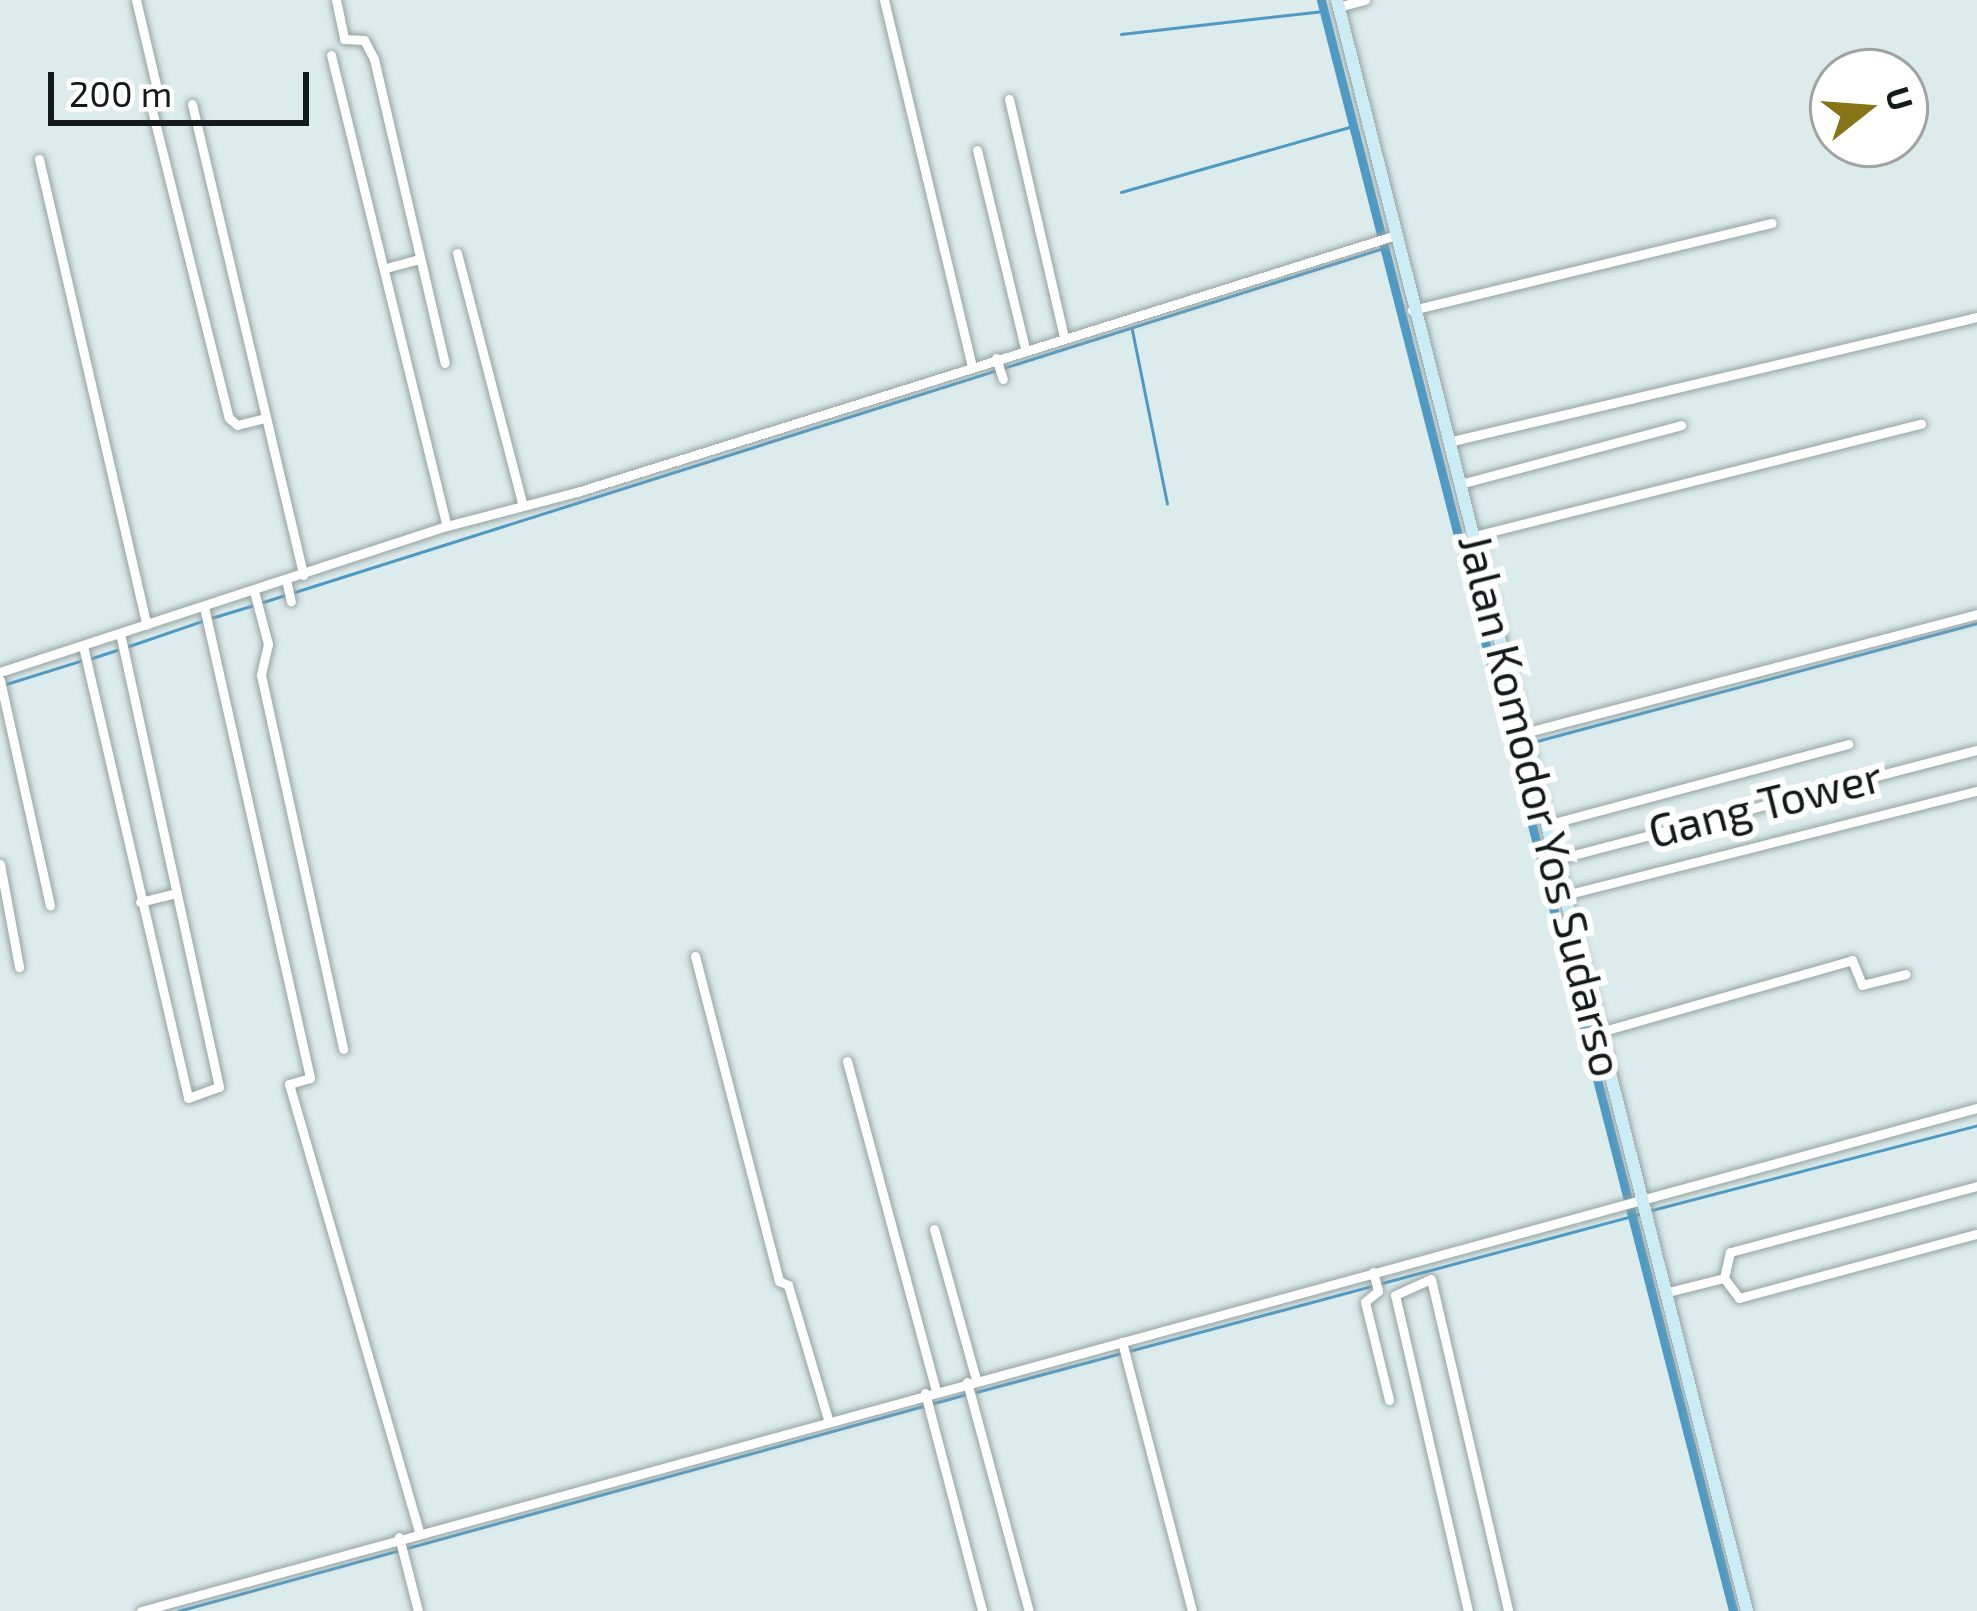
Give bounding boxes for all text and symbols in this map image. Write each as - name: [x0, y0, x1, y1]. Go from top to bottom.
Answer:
- scale bar: [54, 48, 315, 122]
- north arrow: [1809, 48, 1929, 168]
- text: 200 m: [69, 71, 172, 114]
- text: U: [1878, 82, 1923, 115]
- street label: Jalan Komodor Yos Sudarso: [1448, 527, 1636, 1083]
- street label: Gang Tower: [1642, 748, 1888, 858]

